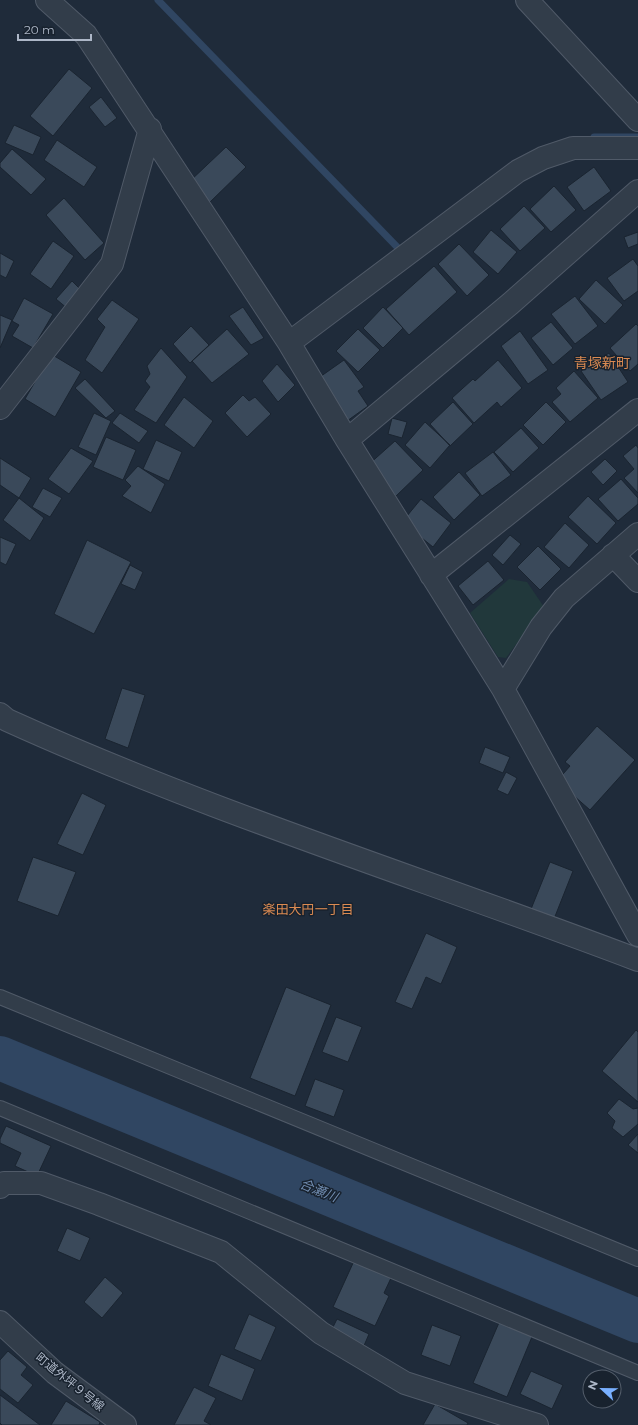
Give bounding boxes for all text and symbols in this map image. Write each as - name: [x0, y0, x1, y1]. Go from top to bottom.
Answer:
- scale bar: [18, 16, 91, 42]
- text: 20 m: [24, 22, 55, 37]
- district label: 青塚新町: [574, 354, 630, 372]
- district label: 楽田大円一丁目: [262, 901, 354, 917]
- water label: 合瀬川: [298, 1175, 342, 1205]
- street label: 町道外坪９号線: [33, 1349, 108, 1414]
- north arrow: [582, 1369, 622, 1409]
- text: N: [585, 1379, 601, 1392]

